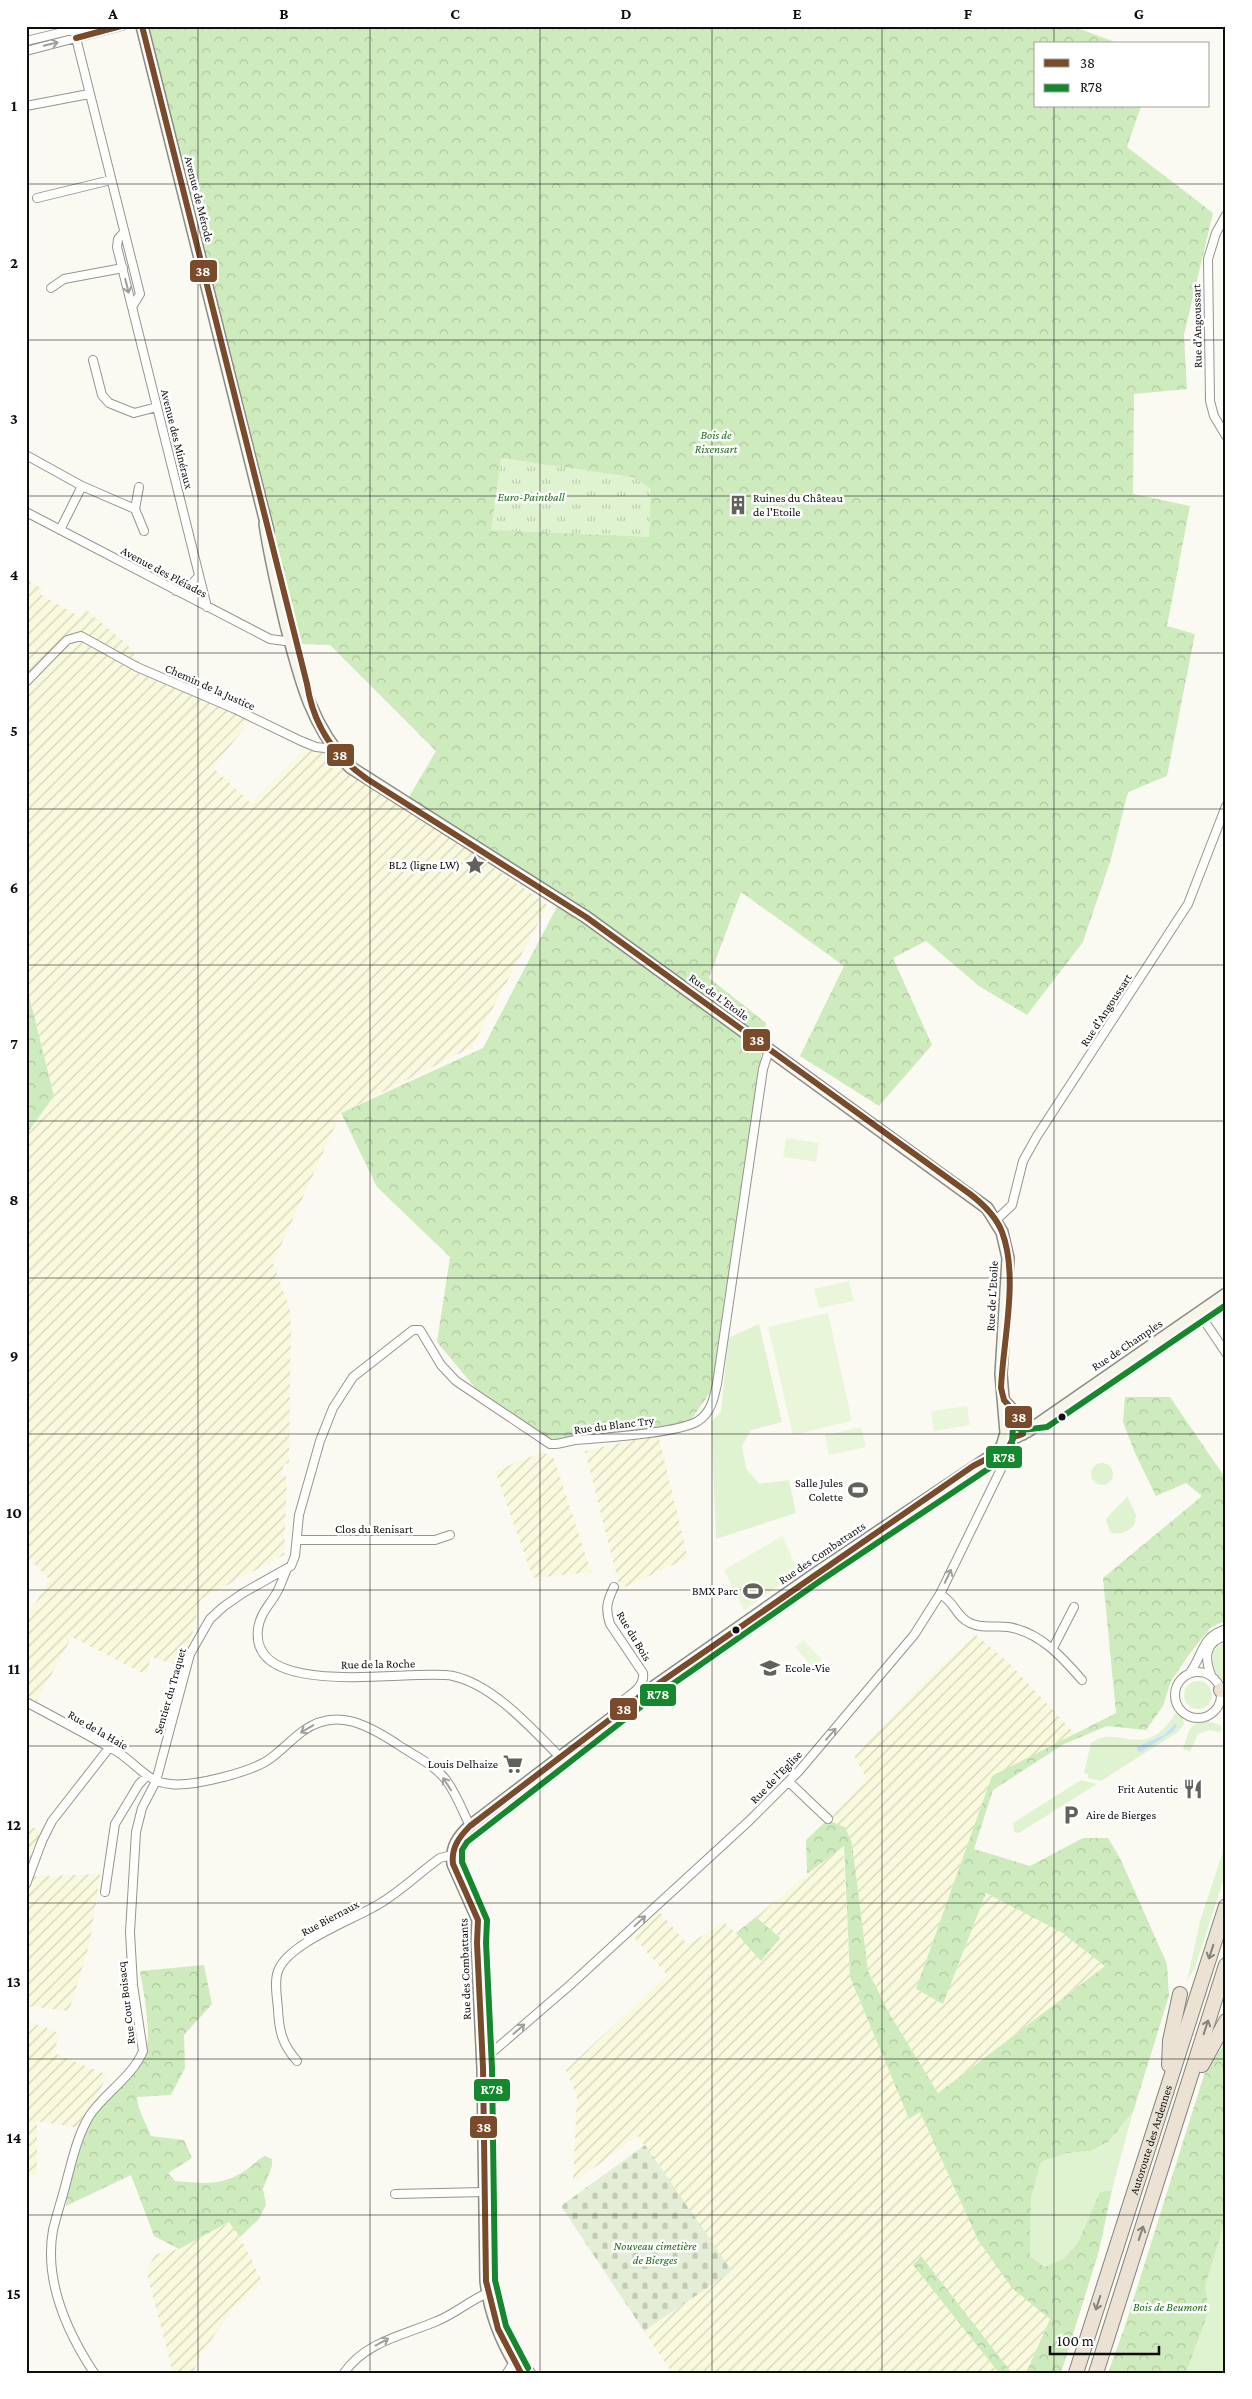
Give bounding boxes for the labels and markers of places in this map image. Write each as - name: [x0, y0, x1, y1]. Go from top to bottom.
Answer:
- place label: Ruines du Château de l'Etoile: [753, 491, 843, 519]
- building icon: Ruines du Château de l'Etoile: [727, 494, 749, 516]
- place icon: BL2 (ligne LW): [464, 854, 486, 876]
- place label: BL2 (ligne LW): [389, 858, 460, 872]
- unlabelled marker: [1057, 1412, 1067, 1422]
- place label: Salle Jules Colette: [795, 1476, 843, 1504]
- sports icon: Salle Jules Colette: [847, 1479, 869, 1501]
- sports icon: BMX Parc: [742, 1580, 764, 1602]
- place label: BMX Parc: [692, 1584, 738, 1598]
- unlabelled marker: [731, 1625, 741, 1635]
- school or university icon: Ecole-Vie: [759, 1657, 781, 1679]
- place label: Ecole-Vie: [785, 1661, 830, 1675]
- supermarket icon: Louis Delhaize: [502, 1753, 524, 1775]
- place label: Louis Delhaize: [428, 1757, 498, 1771]
- restaurant icon: Frit Autentic: [1182, 1778, 1204, 1800]
- place label: Frit Autentic: [1118, 1782, 1178, 1796]
- parking icon: Aire de Bierges: [1060, 1804, 1082, 1826]
- place label: Aire de Bierges: [1086, 1808, 1156, 1822]

